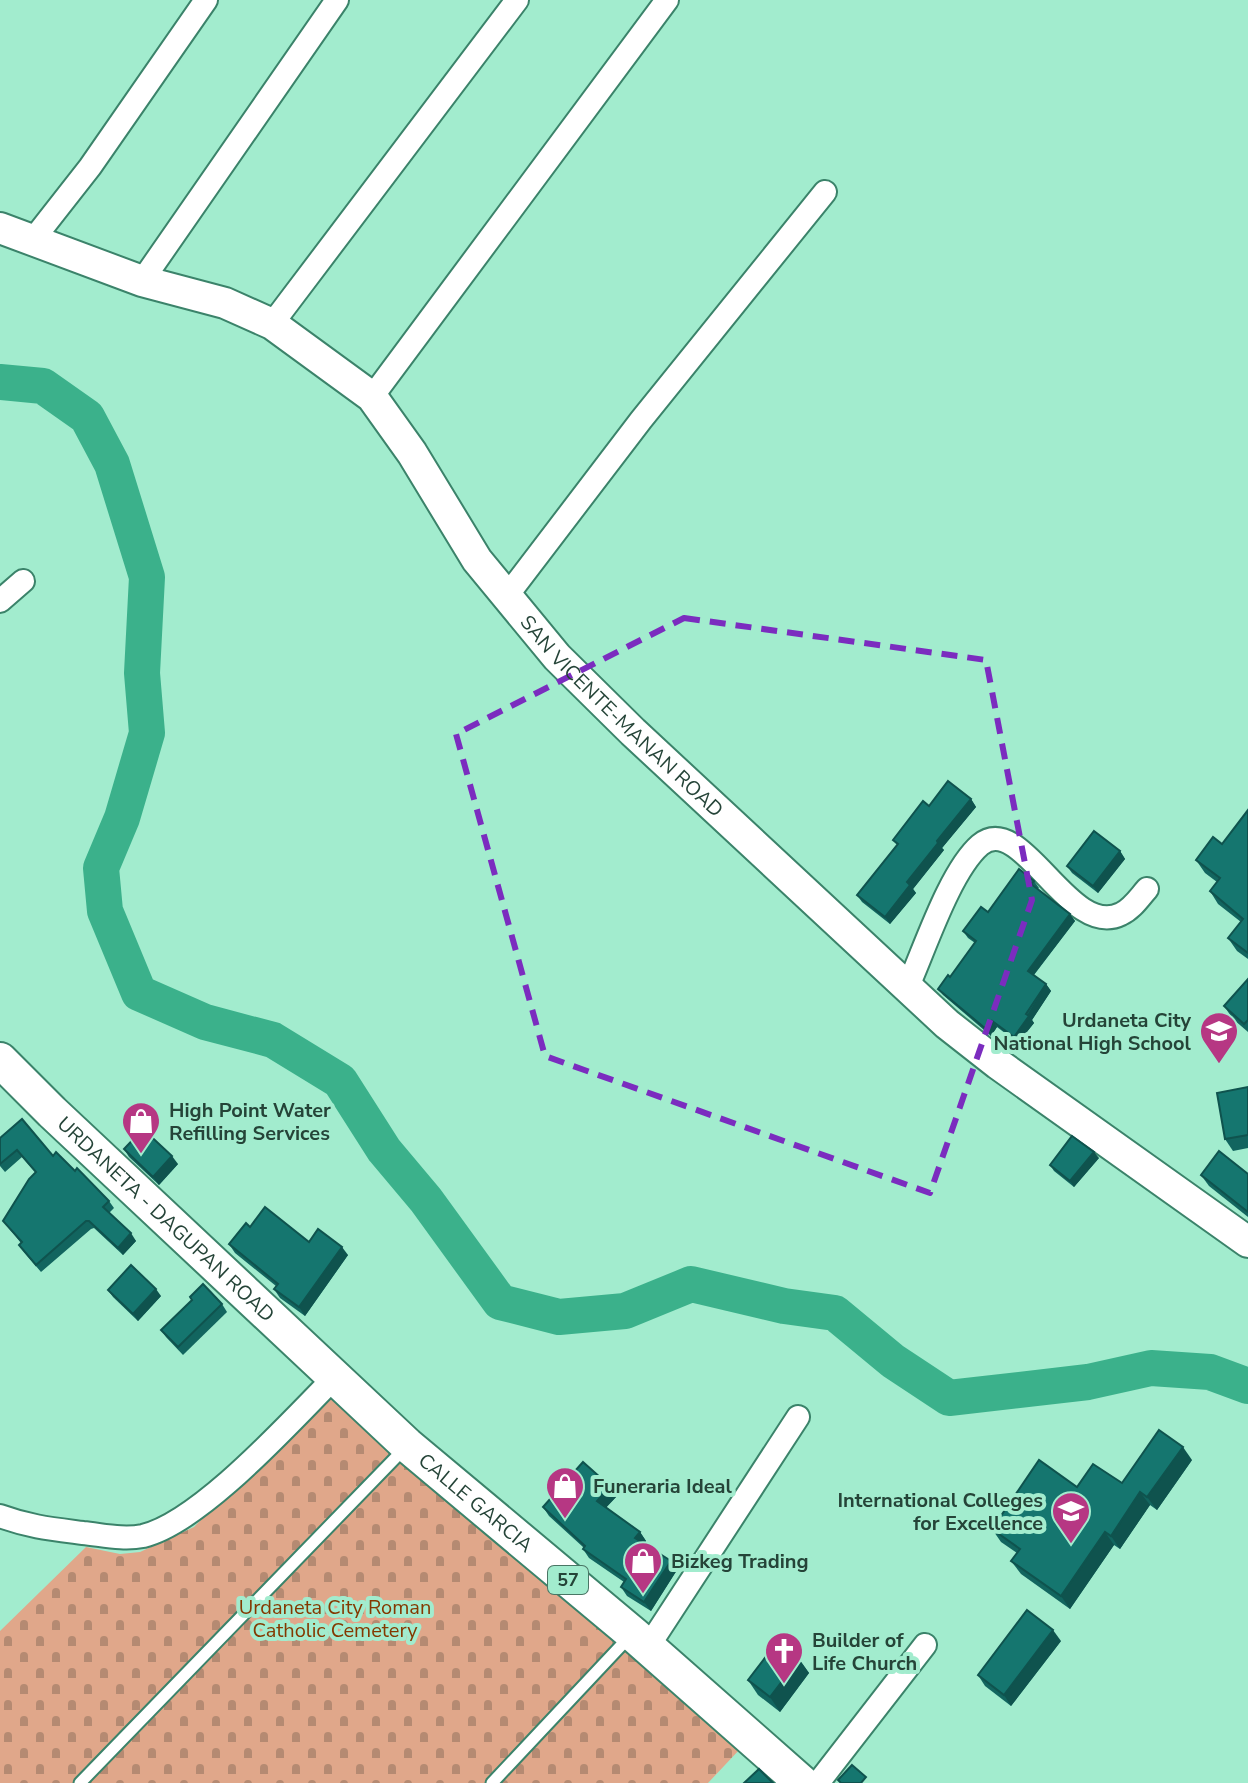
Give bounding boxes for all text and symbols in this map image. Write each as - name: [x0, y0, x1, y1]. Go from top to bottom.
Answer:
- street label: SAN VICENTE-MANAN ROAD: [514, 609, 729, 823]
- place label: Urdaneta City National High School: [993, 1007, 1192, 1057]
- school or university icon: Urdaneta City National High School: [1198, 1010, 1240, 1065]
- place label: High Point Water Refilling Services: [169, 1097, 331, 1147]
- shop icon: High Point Water Refilling Services: [120, 1100, 162, 1155]
- street label: URDANETA - DAGUPAN ROAD: [52, 1110, 281, 1328]
- street label: CALLE GARCIA: [413, 1447, 539, 1559]
- shop icon: Funeraria Ideal: [544, 1465, 586, 1520]
- place label: Funeraria Ideal: [593, 1473, 732, 1500]
- place label: International Colleges for Excellence: [837, 1487, 1043, 1537]
- school or university icon: International Colleges for Excellence: [1050, 1490, 1092, 1545]
- shop icon: Bizkeg Trading: [622, 1540, 664, 1595]
- place label: Bizkeg Trading: [671, 1548, 809, 1575]
- road number: 57: [548, 1566, 588, 1594]
- park label: Urdaneta City Roman Catholic Cemetery: [239, 1594, 431, 1644]
- place label: Builder of Life Church: [812, 1627, 917, 1677]
- church icon: Builder of Life Church: [763, 1630, 805, 1685]

